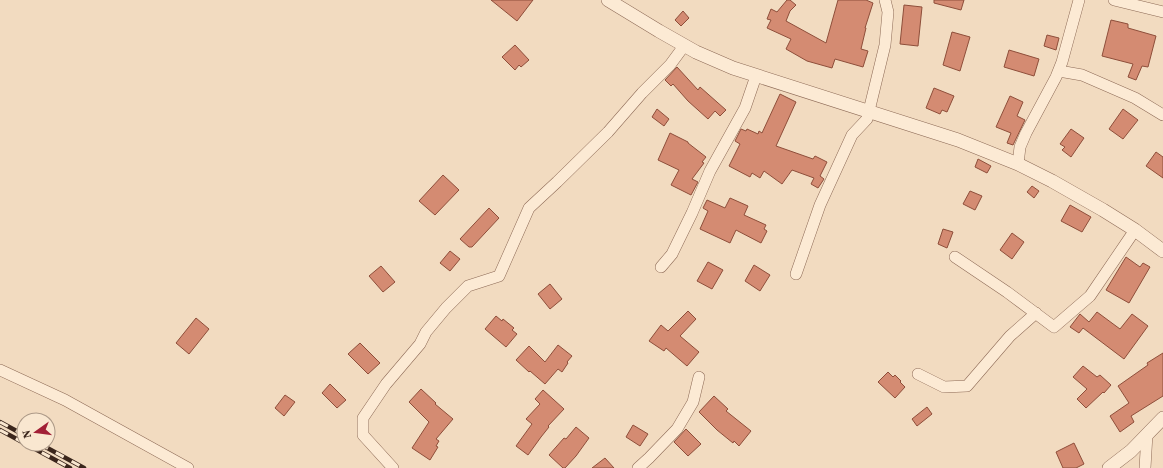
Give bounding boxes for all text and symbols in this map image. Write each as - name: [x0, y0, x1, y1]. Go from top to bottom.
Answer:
- north arrow: [16, 412, 56, 452]
- text: N: [19, 429, 35, 440]

